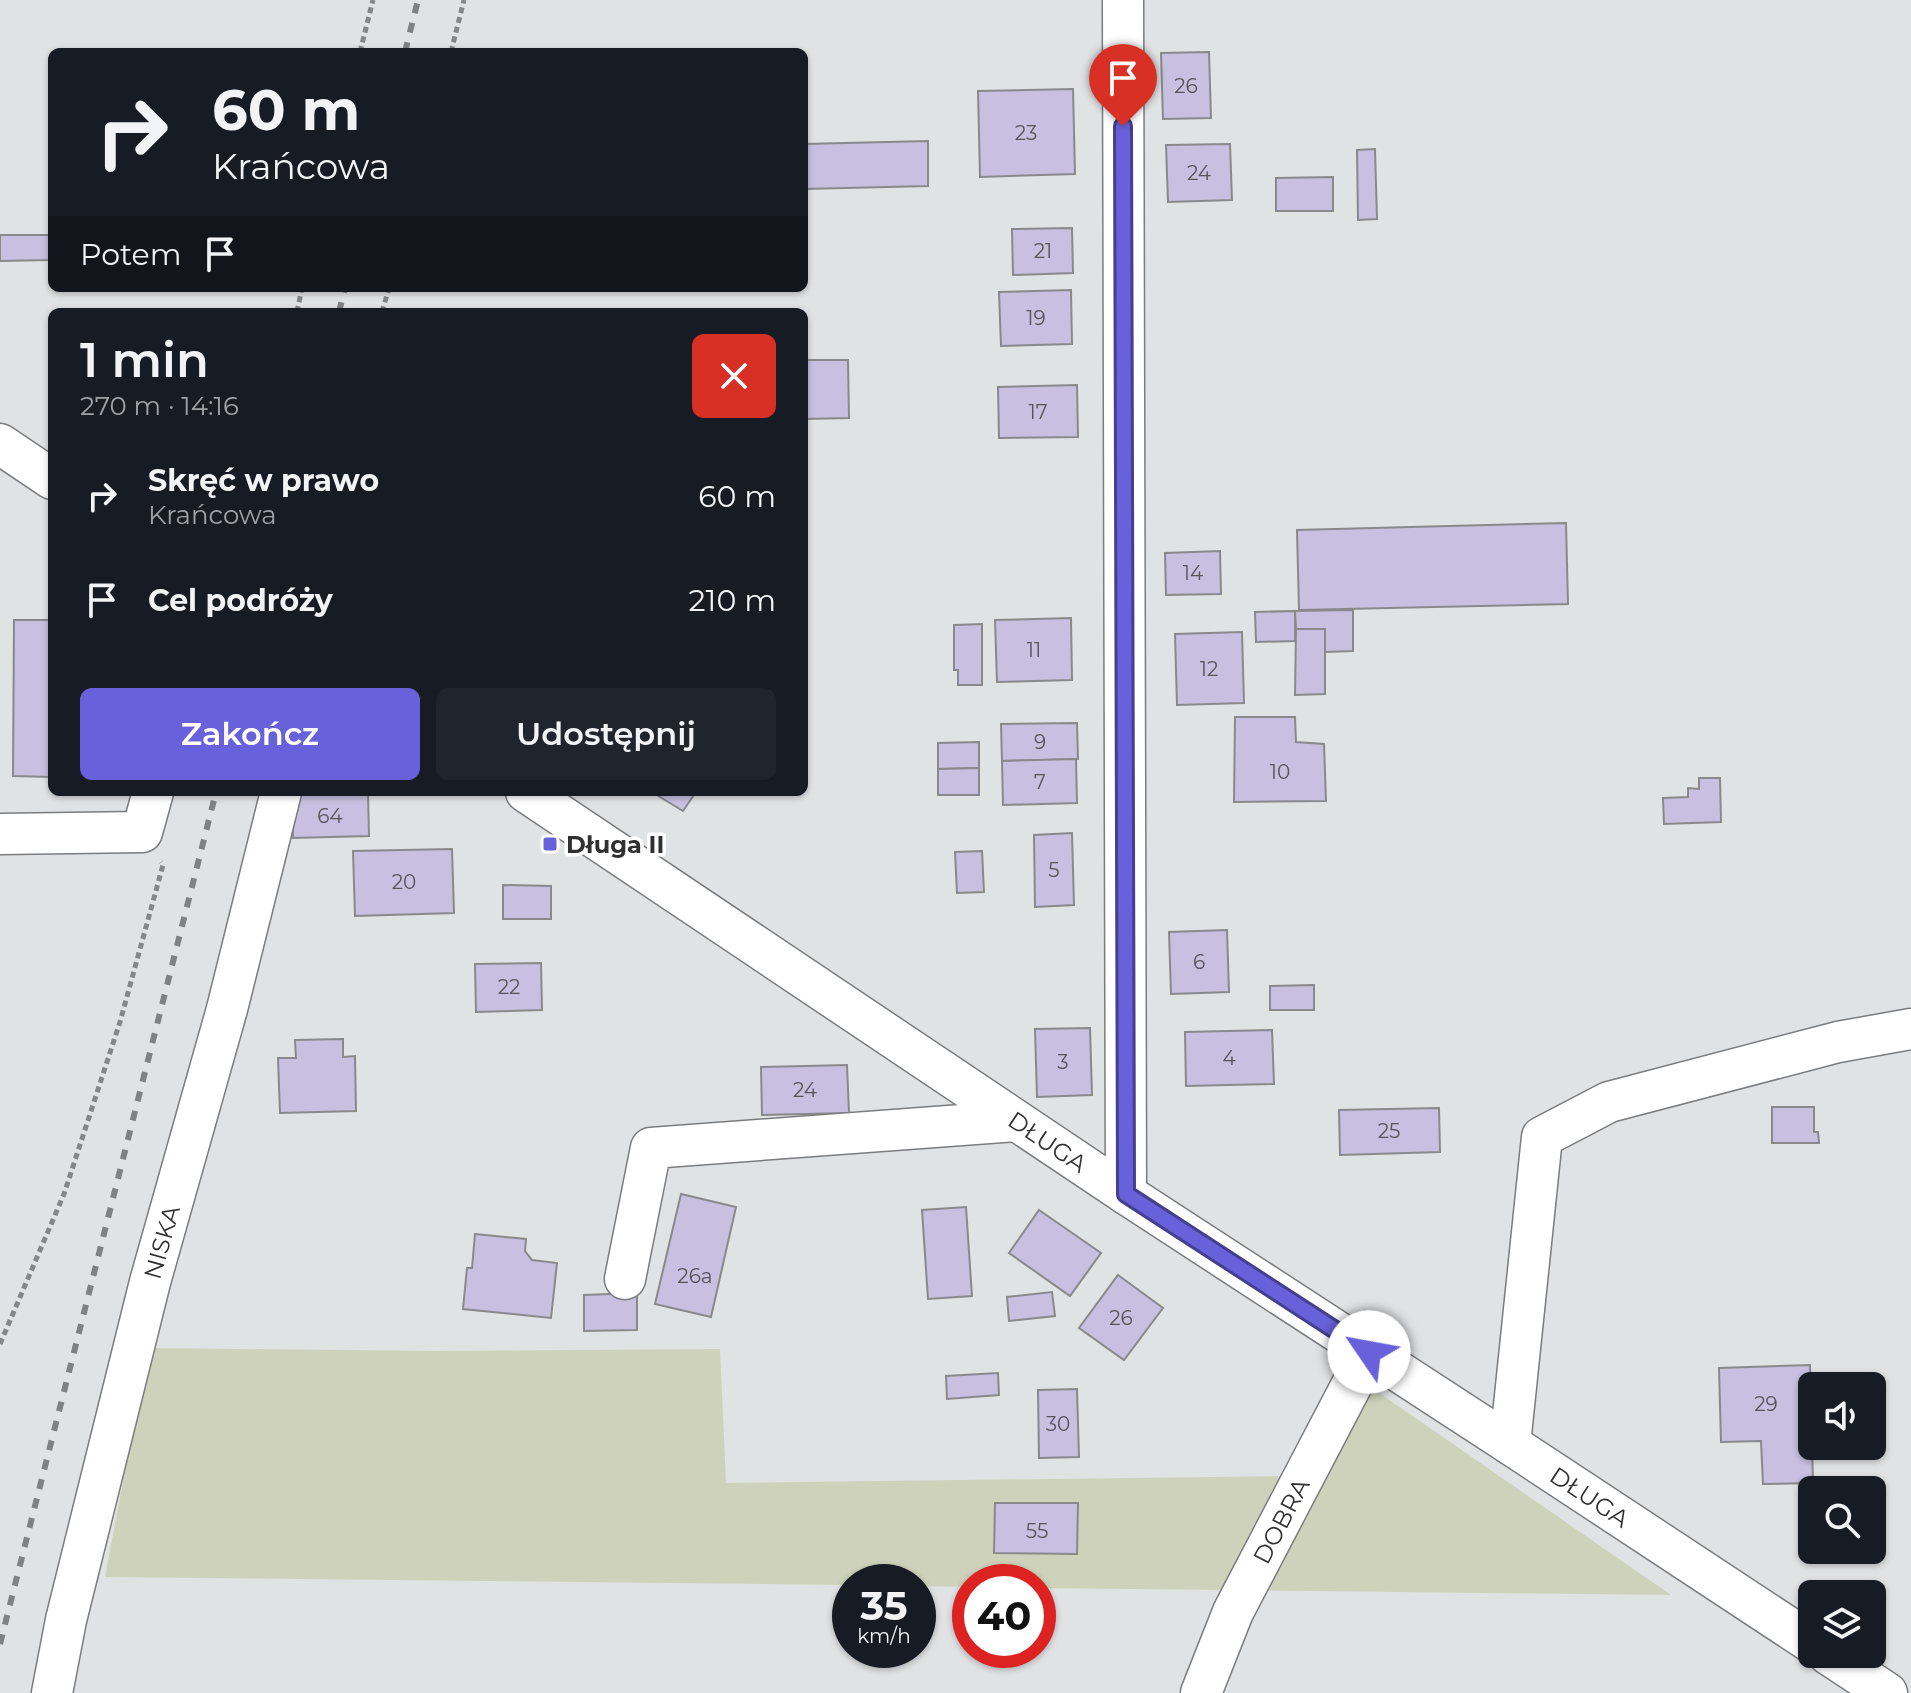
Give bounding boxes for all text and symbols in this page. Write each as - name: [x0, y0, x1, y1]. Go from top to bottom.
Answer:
- pin: [1089, 44, 1157, 126]
- icon: arrive: [1101, 56, 1145, 100]
- house number: 26: [1174, 74, 1198, 98]
- text: 60 m: [212, 76, 360, 144]
- icon: right: [80, 80, 184, 184]
- house number: 23: [1015, 121, 1037, 145]
- text: Krańcowa: [212, 144, 390, 188]
- house number: 24: [1187, 161, 1211, 185]
- icon: arrive: [198, 232, 242, 276]
- text: Potem: [80, 236, 182, 273]
- house number: 21: [1034, 239, 1052, 263]
- house number: 19: [1026, 306, 1046, 330]
- text: 1 min: [80, 331, 209, 389]
- button: close: [692, 334, 776, 418]
- text: 270 m · 14:16: [80, 390, 239, 422]
- house number: 17: [1029, 400, 1048, 424]
- text: Skręć w prawo: [148, 462, 379, 499]
- icon: right: [80, 474, 124, 518]
- text: 60 m: [698, 478, 776, 515]
- text: Krańcowa: [148, 499, 277, 531]
- house number: 14: [1183, 561, 1203, 585]
- icon: arrive: [80, 578, 124, 622]
- text: Cel podróży: [148, 582, 333, 619]
- text: 210 m: [689, 582, 776, 619]
- house number: 11: [1027, 638, 1041, 662]
- house number: 12: [1200, 657, 1218, 681]
- button: Zakończ: [80, 688, 420, 780]
- button: Udostępnij: [436, 688, 776, 780]
- house number: 9: [1034, 730, 1046, 754]
- house number: 10: [1270, 760, 1290, 784]
- house number: 7: [1034, 770, 1046, 794]
- house number: 64: [317, 804, 343, 828]
- place label: Długa II: [566, 830, 664, 859]
- marker: Długa II: [541, 835, 559, 853]
- house number: 5: [1048, 858, 1060, 882]
- house number: 20: [392, 870, 416, 894]
- house number: 6: [1193, 950, 1205, 974]
- house number: 22: [498, 975, 520, 999]
- house number: 4: [1222, 1046, 1236, 1070]
- house number: 3: [1057, 1050, 1069, 1074]
- house number: 24: [793, 1078, 817, 1102]
- street label: DŁUGA: [1003, 1105, 1093, 1179]
- house number: 25: [1378, 1119, 1400, 1143]
- street label: NISKA: [137, 1201, 186, 1282]
- house number: 26a: [677, 1264, 713, 1288]
- house number: 26: [1109, 1306, 1133, 1330]
- position arrow: [1327, 1310, 1411, 1394]
- map controls: [1798, 1372, 1886, 1668]
- button: sound: [1798, 1372, 1886, 1460]
- house number: 29: [1754, 1392, 1778, 1416]
- house number: 30: [1046, 1412, 1070, 1436]
- street label: DŁUGA: [1545, 1460, 1635, 1533]
- street label: DOBRA: [1246, 1472, 1315, 1569]
- button: search: [1798, 1476, 1886, 1564]
- house number: 55: [1026, 1519, 1048, 1543]
- speed limit sign: 40: [952, 1564, 1056, 1668]
- button: layers: [1798, 1580, 1886, 1668]
- text: 35: [860, 1581, 908, 1630]
- text: km/h: [857, 1624, 911, 1648]

